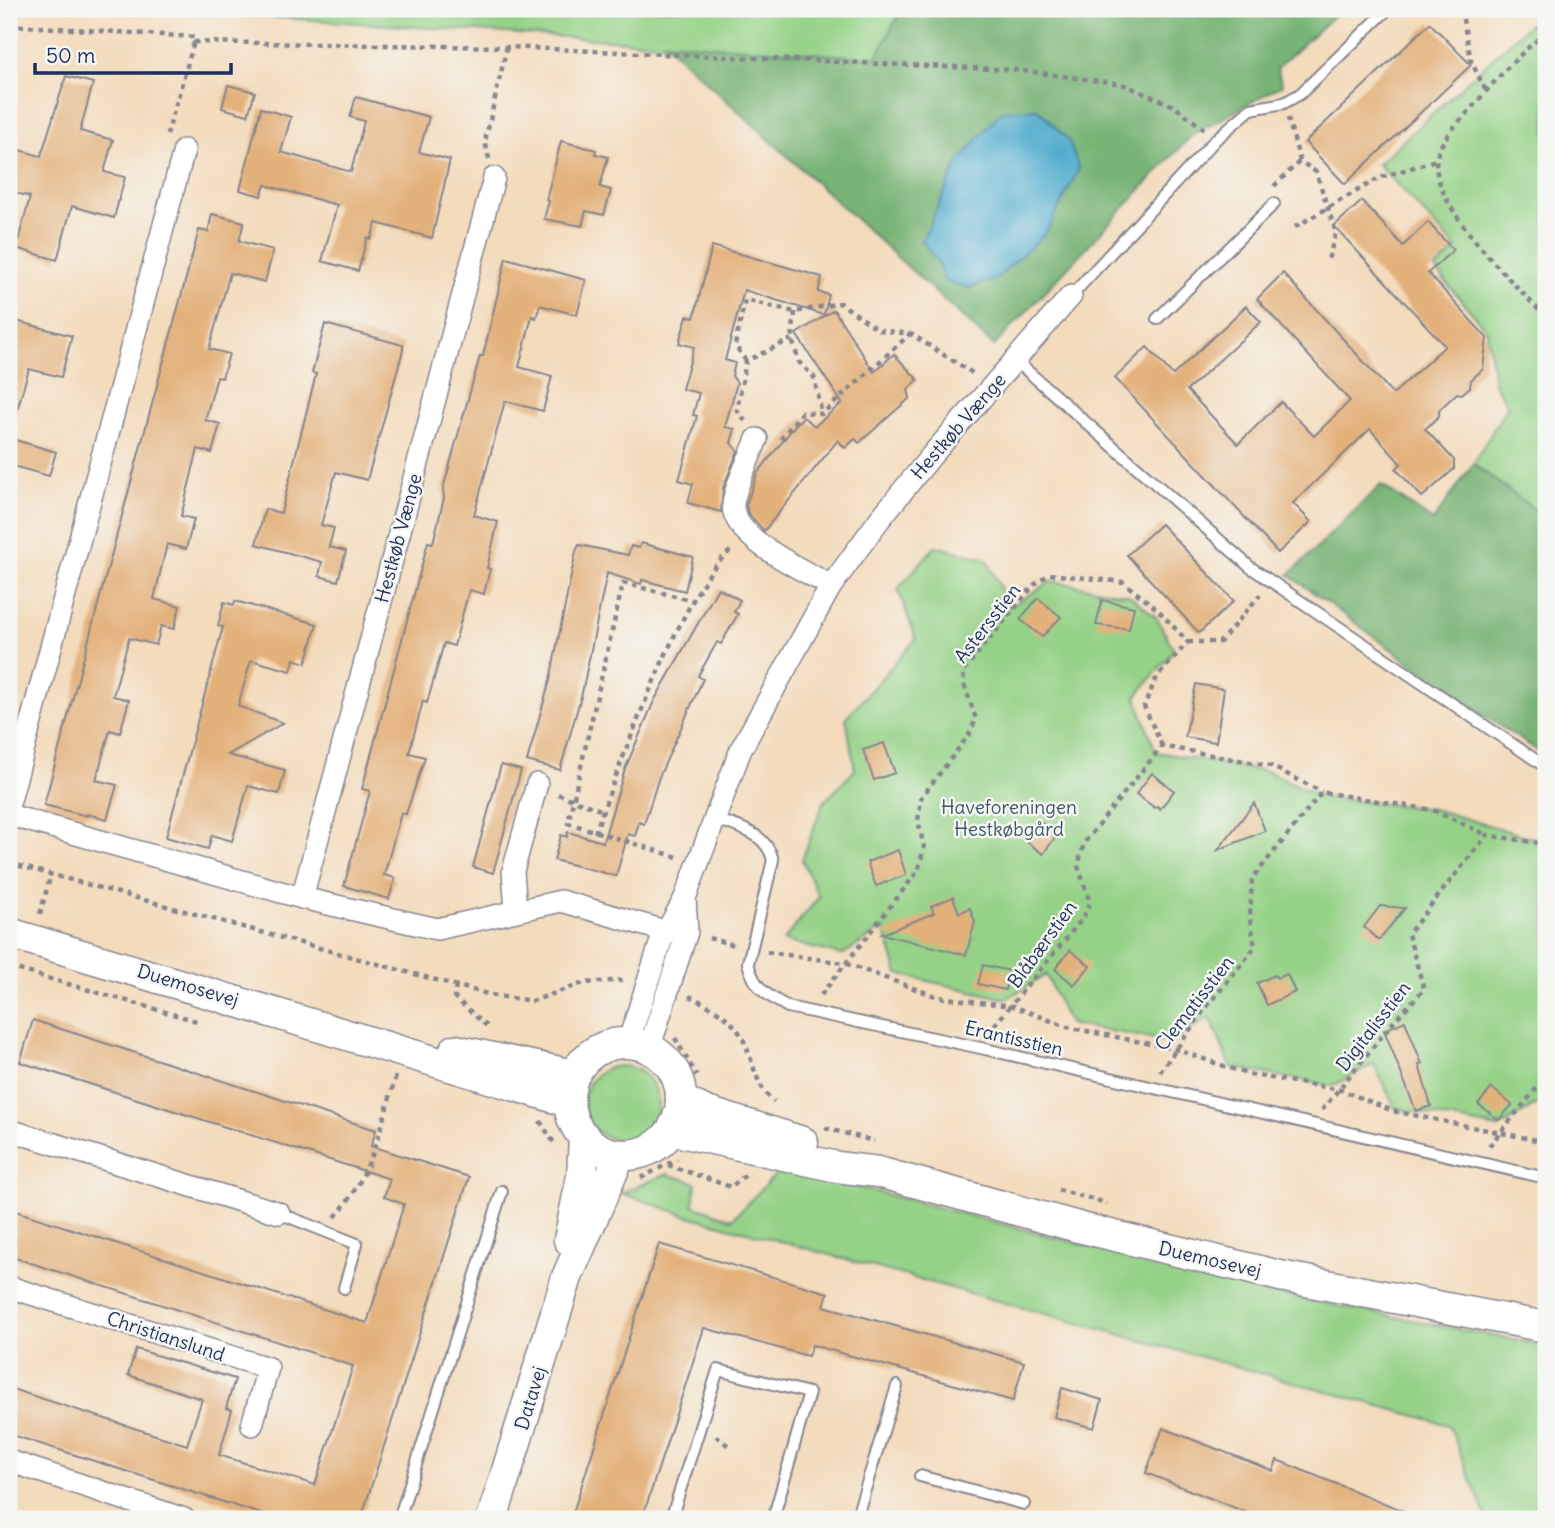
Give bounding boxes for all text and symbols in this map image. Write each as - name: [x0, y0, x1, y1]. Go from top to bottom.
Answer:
- scale bar: [35, 32, 231, 76]
- text: 50 m: [46, 42, 95, 69]
- street label: Hestkøb Vænge: [905, 368, 1011, 484]
- street label: Hestkøb Vænge: [369, 471, 427, 605]
- street label: Astersstien: [949, 578, 1025, 668]
- park label: Haveforeningen Hestkøbgård: [941, 795, 1077, 841]
- street label: Blåbærstien: [1002, 896, 1082, 992]
- street label: Clematisstien: [1149, 951, 1239, 1055]
- street label: Duemosevej: [134, 958, 242, 1012]
- street label: Digitalisstien: [1330, 976, 1416, 1076]
- street label: Erantisstien: [963, 1015, 1065, 1061]
- street label: Duemosevej: [1156, 1236, 1264, 1282]
- street label: Christianslund: [104, 1306, 228, 1366]
- street label: Datavej: [509, 1363, 551, 1433]

